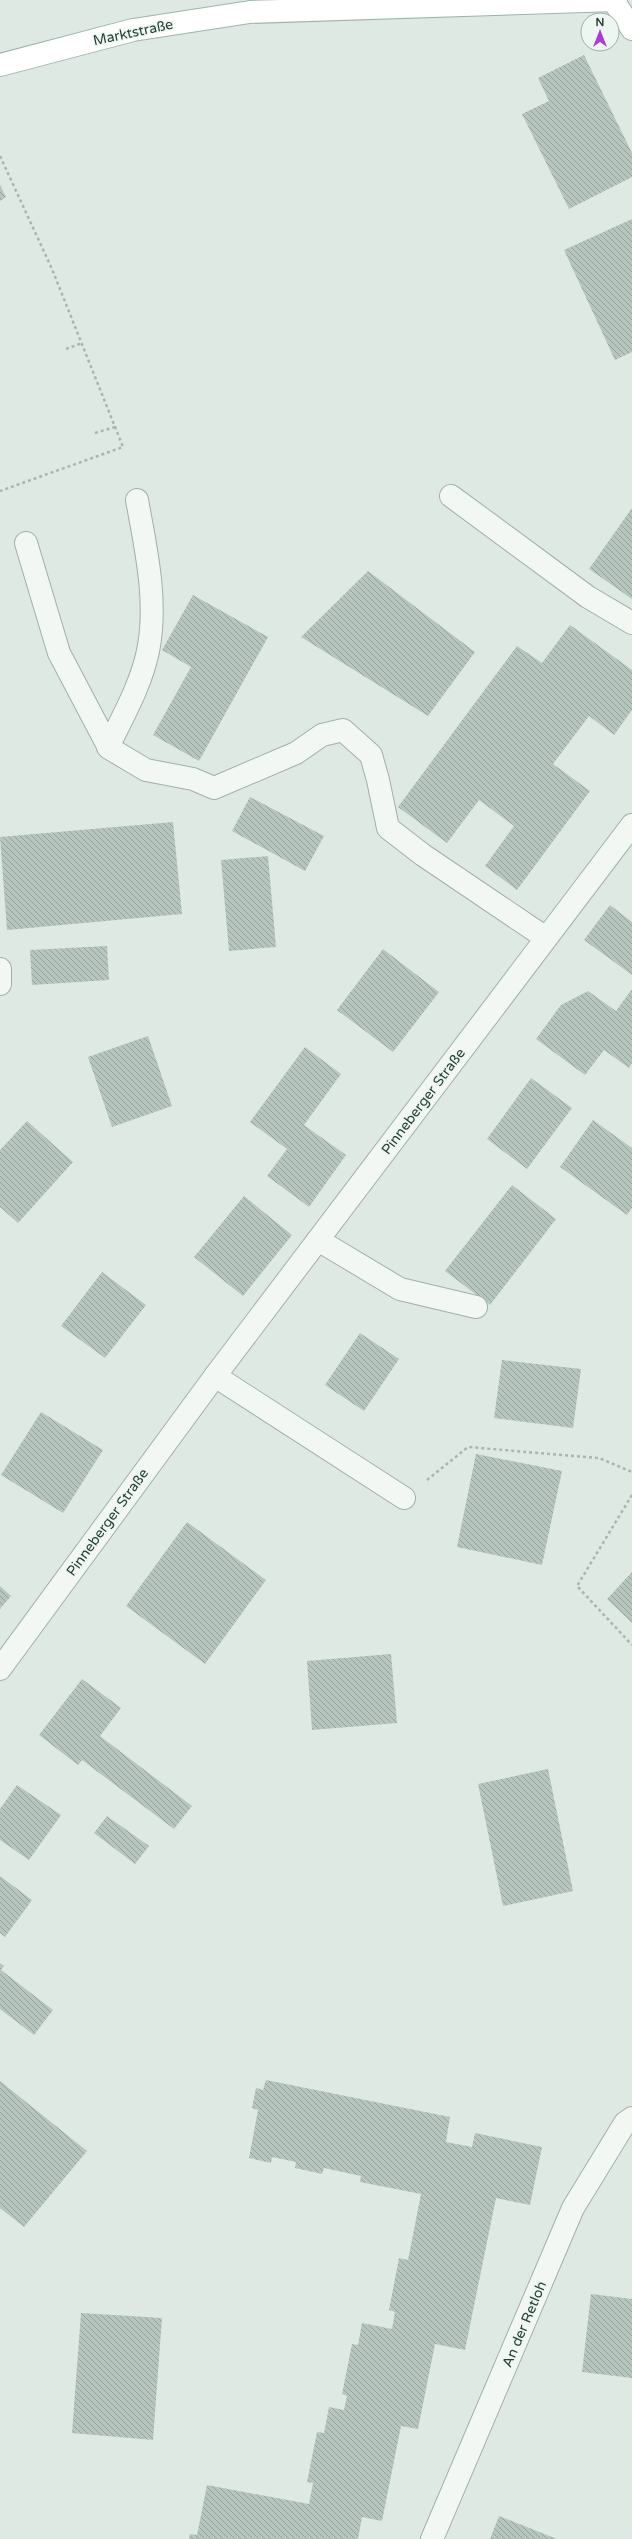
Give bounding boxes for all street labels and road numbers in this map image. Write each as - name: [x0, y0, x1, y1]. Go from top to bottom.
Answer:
- street label: Marktstraße: [92, 16, 175, 49]
- street label: Pinneberger Straße: [378, 1045, 469, 1158]
- street label: Pinneberger Straße: [63, 1465, 152, 1579]
- street label: An der Retloh: [499, 2279, 550, 2370]

